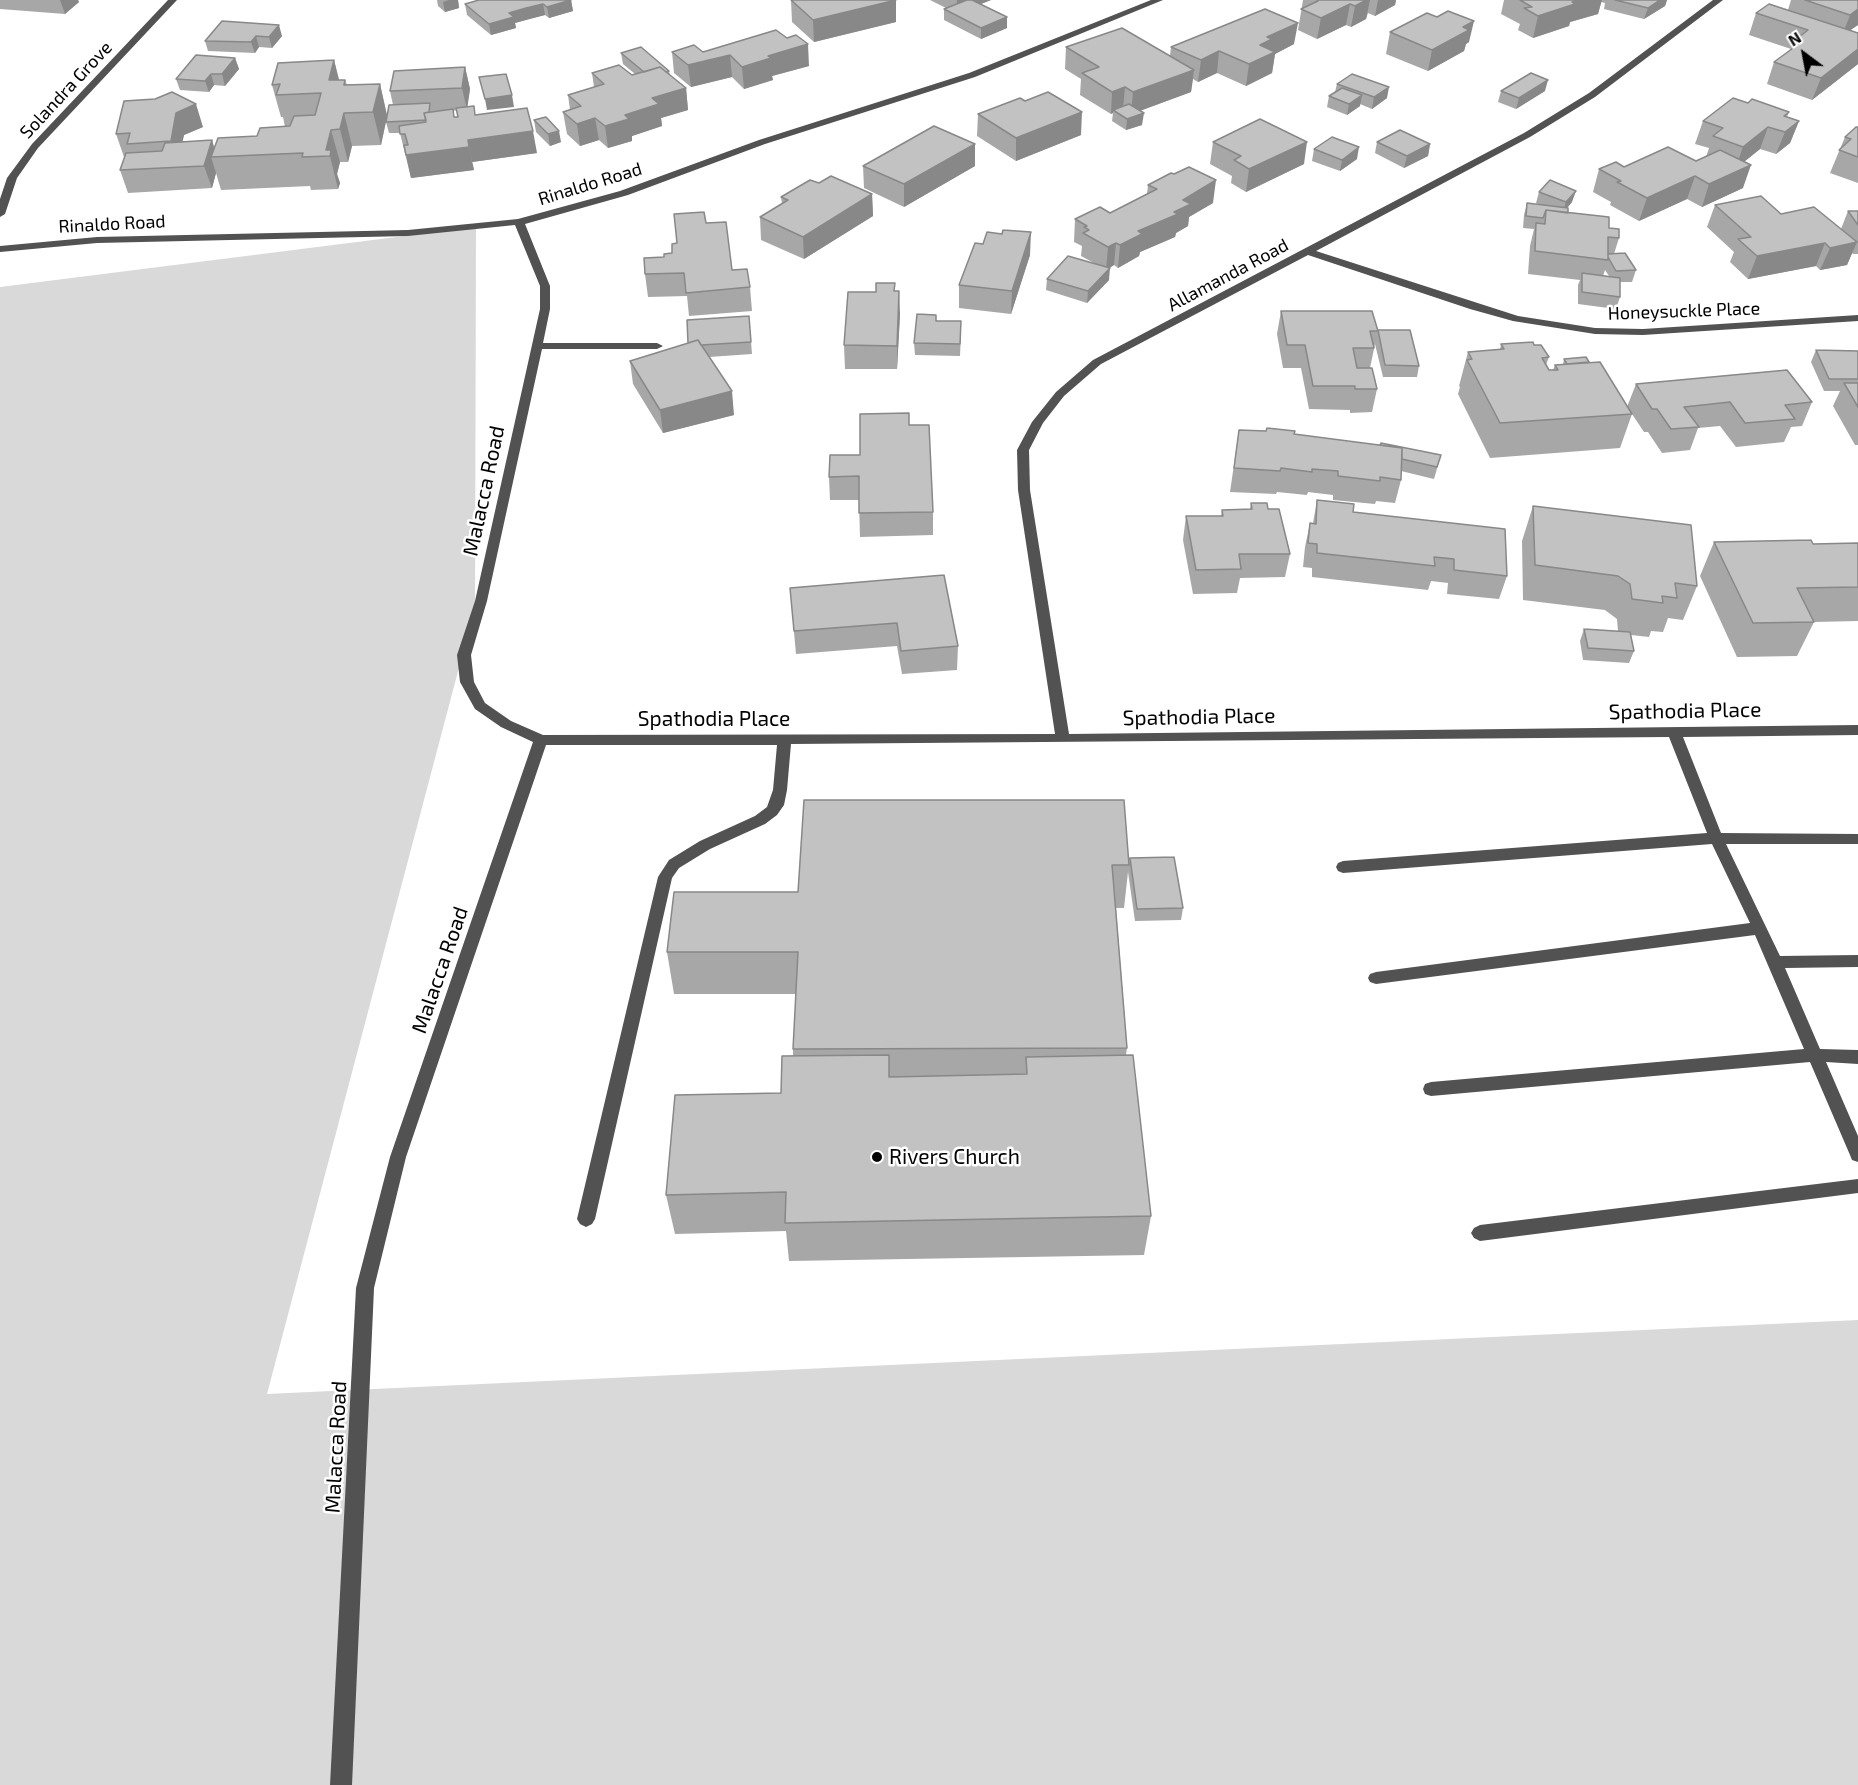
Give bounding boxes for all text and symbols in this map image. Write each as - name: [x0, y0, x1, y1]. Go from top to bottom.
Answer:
- north arrow: [1774, 24, 1834, 84]
- text: N: [1784, 27, 1804, 49]
- street label: Solandra Grove: [15, 37, 117, 143]
- street label: Rinaldo Road: [536, 158, 644, 210]
- street label: Rinaldo Road: [58, 210, 166, 238]
- street label: Allamanda Road: [1164, 234, 1292, 316]
- street label: Honeysuckle Place: [1607, 298, 1761, 324]
- street label: Malacca Road: [458, 424, 510, 558]
- street label: Spathodia Place: [1608, 697, 1762, 725]
- street label: Spathodia Place: [1122, 703, 1276, 731]
- street label: Spathodia Place: [638, 706, 790, 732]
- street label: Malacca Road: [406, 903, 474, 1037]
- place label: Rivers Church: [889, 1144, 1020, 1170]
- marker: Rivers Church: [870, 1150, 884, 1164]
- street label: Malacca Road: [320, 1380, 352, 1514]

